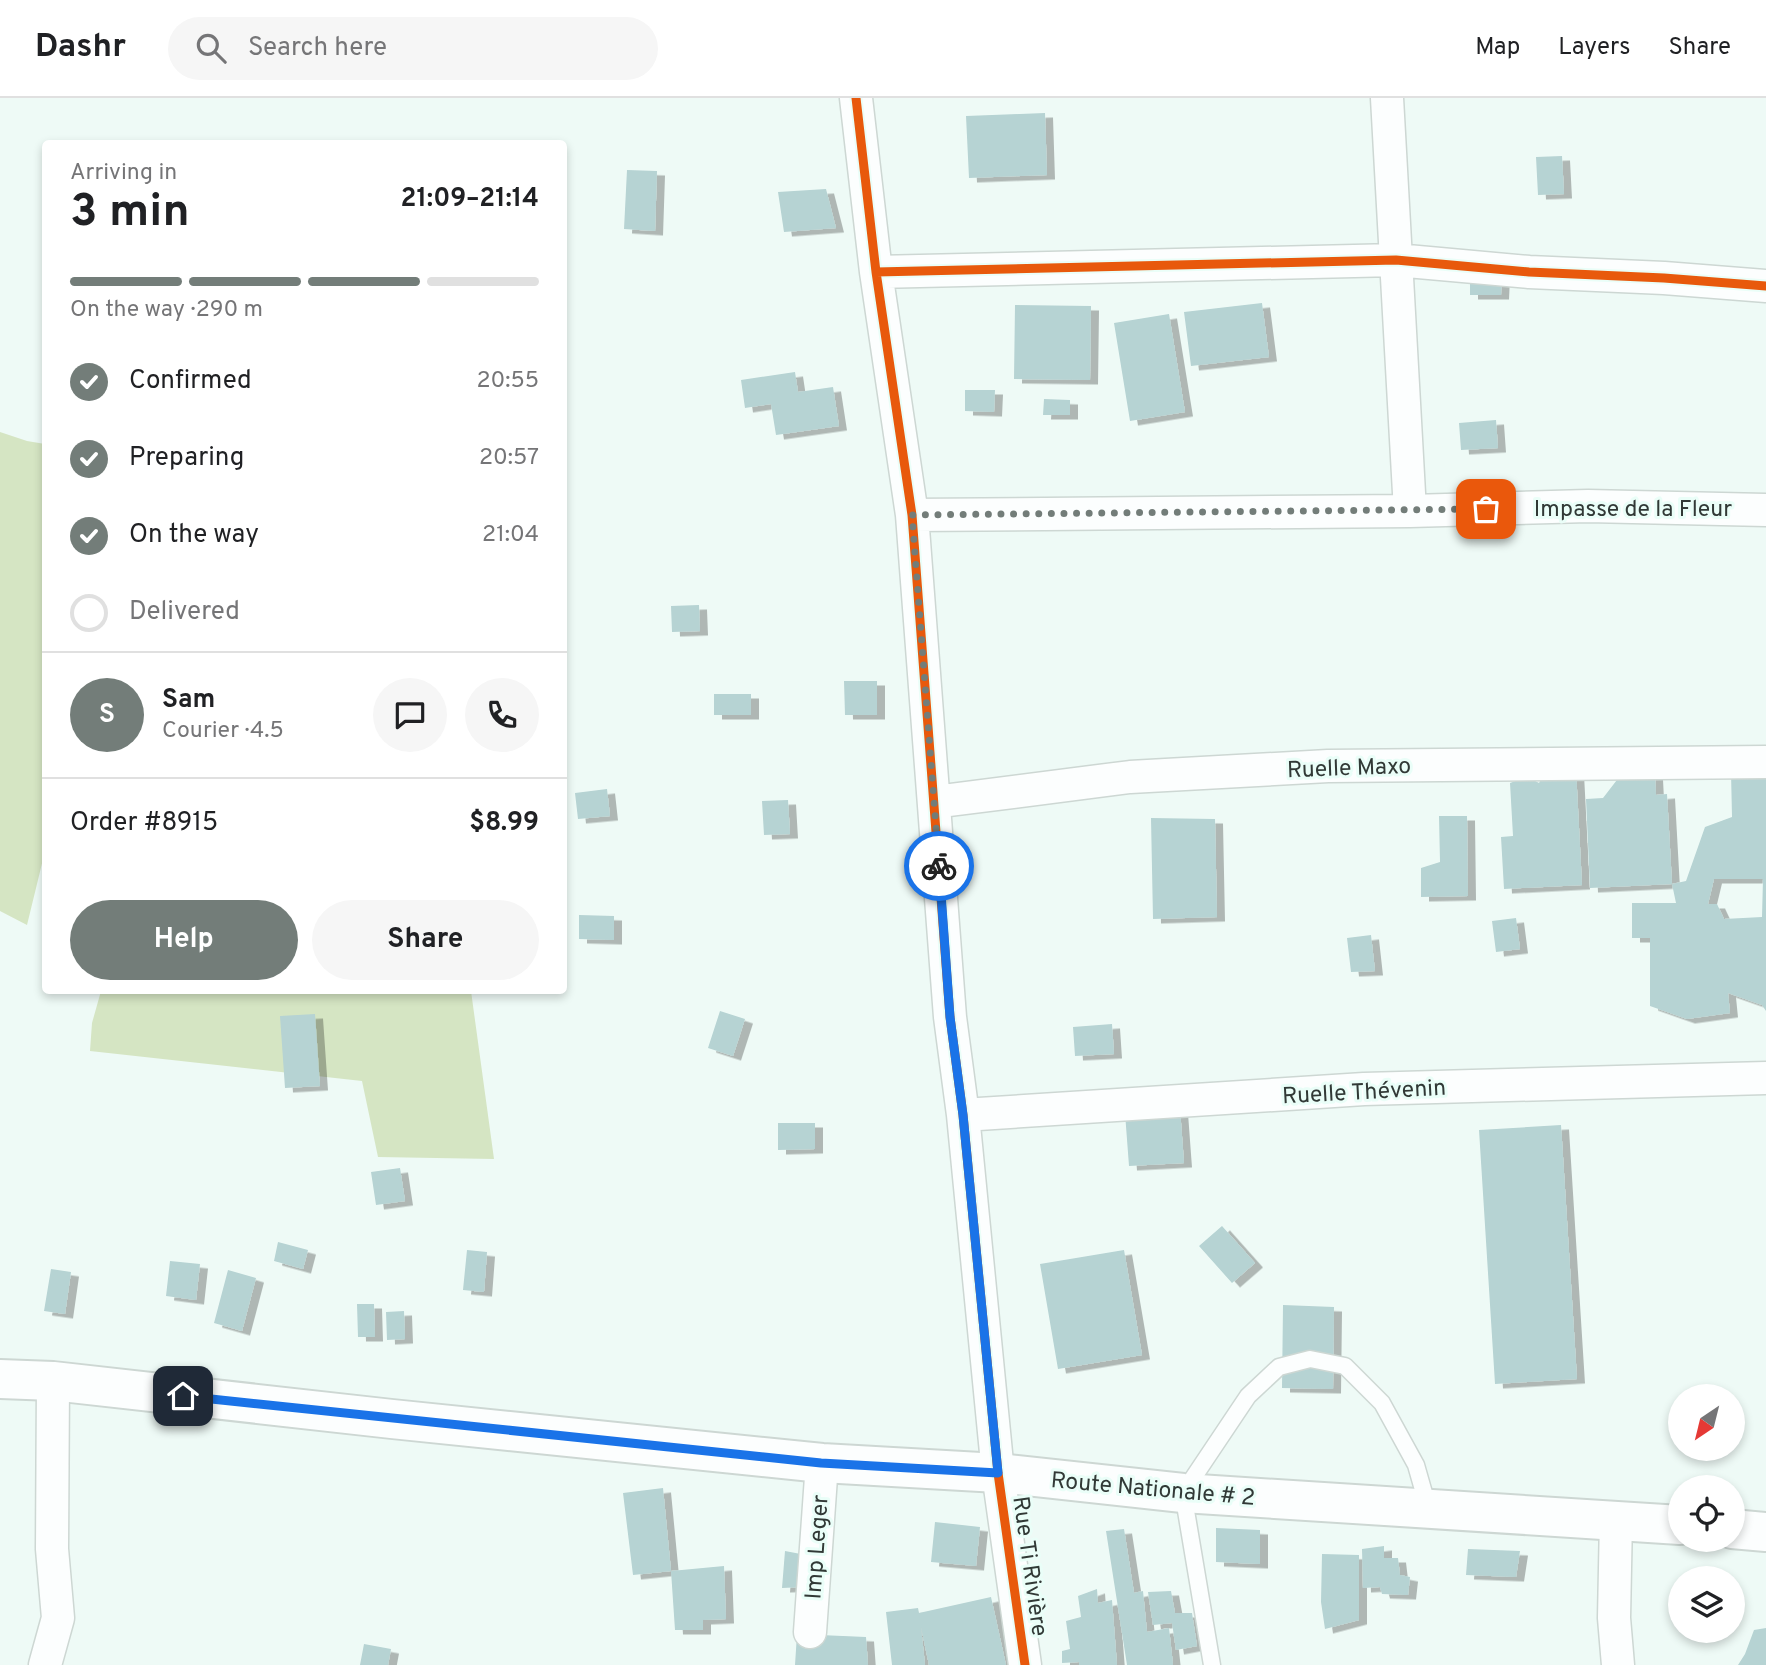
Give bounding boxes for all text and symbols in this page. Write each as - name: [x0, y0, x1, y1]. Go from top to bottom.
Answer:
- search box: [168, 17, 658, 80]
- text: Dashr: [35, 27, 126, 69]
- icon: search: [192, 29, 230, 67]
- text: Search here: [248, 32, 387, 65]
- text: Map: [1475, 33, 1520, 63]
- text: Layers: [1558, 33, 1630, 63]
- text: Share: [1668, 33, 1731, 63]
- text: Arriving in: [70, 159, 177, 188]
- text: 21:09–21:14: [401, 183, 539, 216]
- text: 3 min: [70, 184, 190, 243]
- text: On the way · 290 m: [70, 296, 263, 325]
- icon: check: [70, 363, 108, 401]
- text: Confirmed: [129, 365, 252, 398]
- text: 20:55: [476, 367, 539, 396]
- icon: check: [70, 440, 108, 478]
- text: Preparing: [129, 442, 244, 475]
- text: 20:57: [479, 444, 539, 473]
- pin: [1456, 479, 1516, 539]
- icon: bag: [1467, 490, 1505, 528]
- street label: Impasse de la Fleur: [1534, 496, 1732, 525]
- icon: check: [70, 517, 108, 555]
- text: On the way: [129, 519, 259, 552]
- text: 21:04: [482, 521, 539, 550]
- text: Delivered: [129, 596, 240, 629]
- button: chat: [373, 678, 447, 752]
- button: phone: [465, 678, 539, 752]
- text: Sam: [162, 684, 215, 717]
- text: S: [99, 699, 115, 732]
- text: Courier · 4.5: [162, 717, 284, 746]
- street label: Ruelle Maxo: [1286, 753, 1412, 786]
- text: Order #8915: [70, 807, 218, 840]
- text: $8.99: [469, 807, 539, 840]
- courier: [904, 831, 974, 901]
- icon: bike: [920, 847, 958, 885]
- button: Help: [70, 900, 298, 980]
- button: Share: [312, 900, 539, 980]
- street label: Ruelle Thévenin: [1281, 1075, 1447, 1112]
- pin: [153, 1366, 213, 1426]
- icon: home: [164, 1377, 202, 1415]
- north arrow: [1668, 1384, 1745, 1461]
- map controls: [1668, 1384, 1745, 1643]
- street label: Route Nationale # 2: [1049, 1467, 1256, 1514]
- button: locate: [1668, 1475, 1745, 1552]
- street label: Imp Leger: [800, 1494, 837, 1600]
- street label: Rue Ti Rivière: [1004, 1494, 1053, 1638]
- button: layers: [1668, 1566, 1745, 1643]

